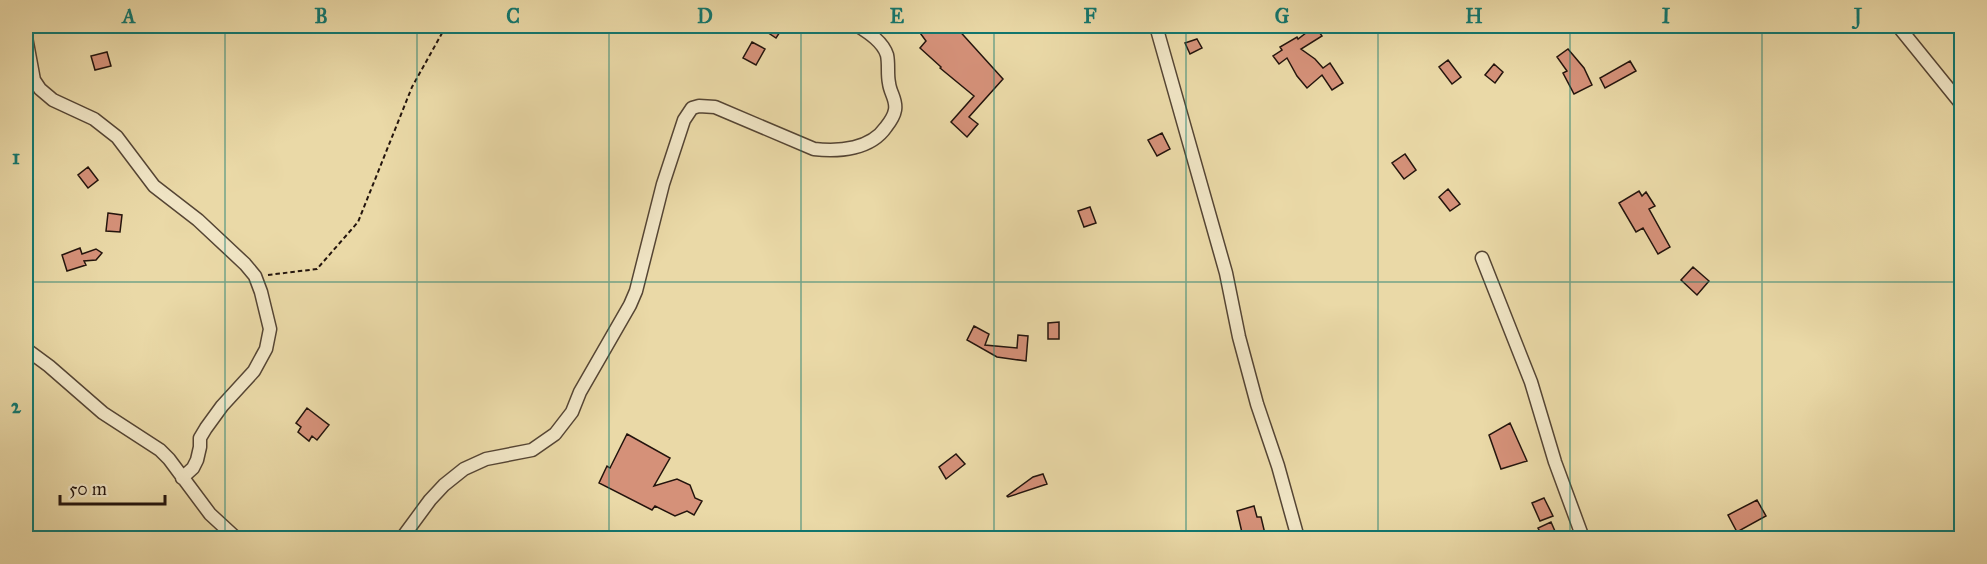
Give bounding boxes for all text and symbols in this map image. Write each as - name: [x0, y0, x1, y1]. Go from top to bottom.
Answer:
- text: A: [120, 4, 136, 28]
- text: B: [314, 4, 328, 28]
- text: C: [506, 4, 520, 28]
- text: D: [697, 4, 713, 28]
- text: E: [890, 4, 905, 28]
- text: F: [1083, 4, 1097, 28]
- text: G: [1275, 4, 1290, 28]
- text: H: [1465, 4, 1483, 28]
- text: I: [1662, 4, 1671, 28]
- text: J: [1851, 4, 1863, 30]
- text: 1: [12, 145, 20, 169]
- text: 2: [11, 394, 22, 418]
- scale bar: [60, 468, 165, 506]
- text: 50 m: [69, 478, 107, 500]

